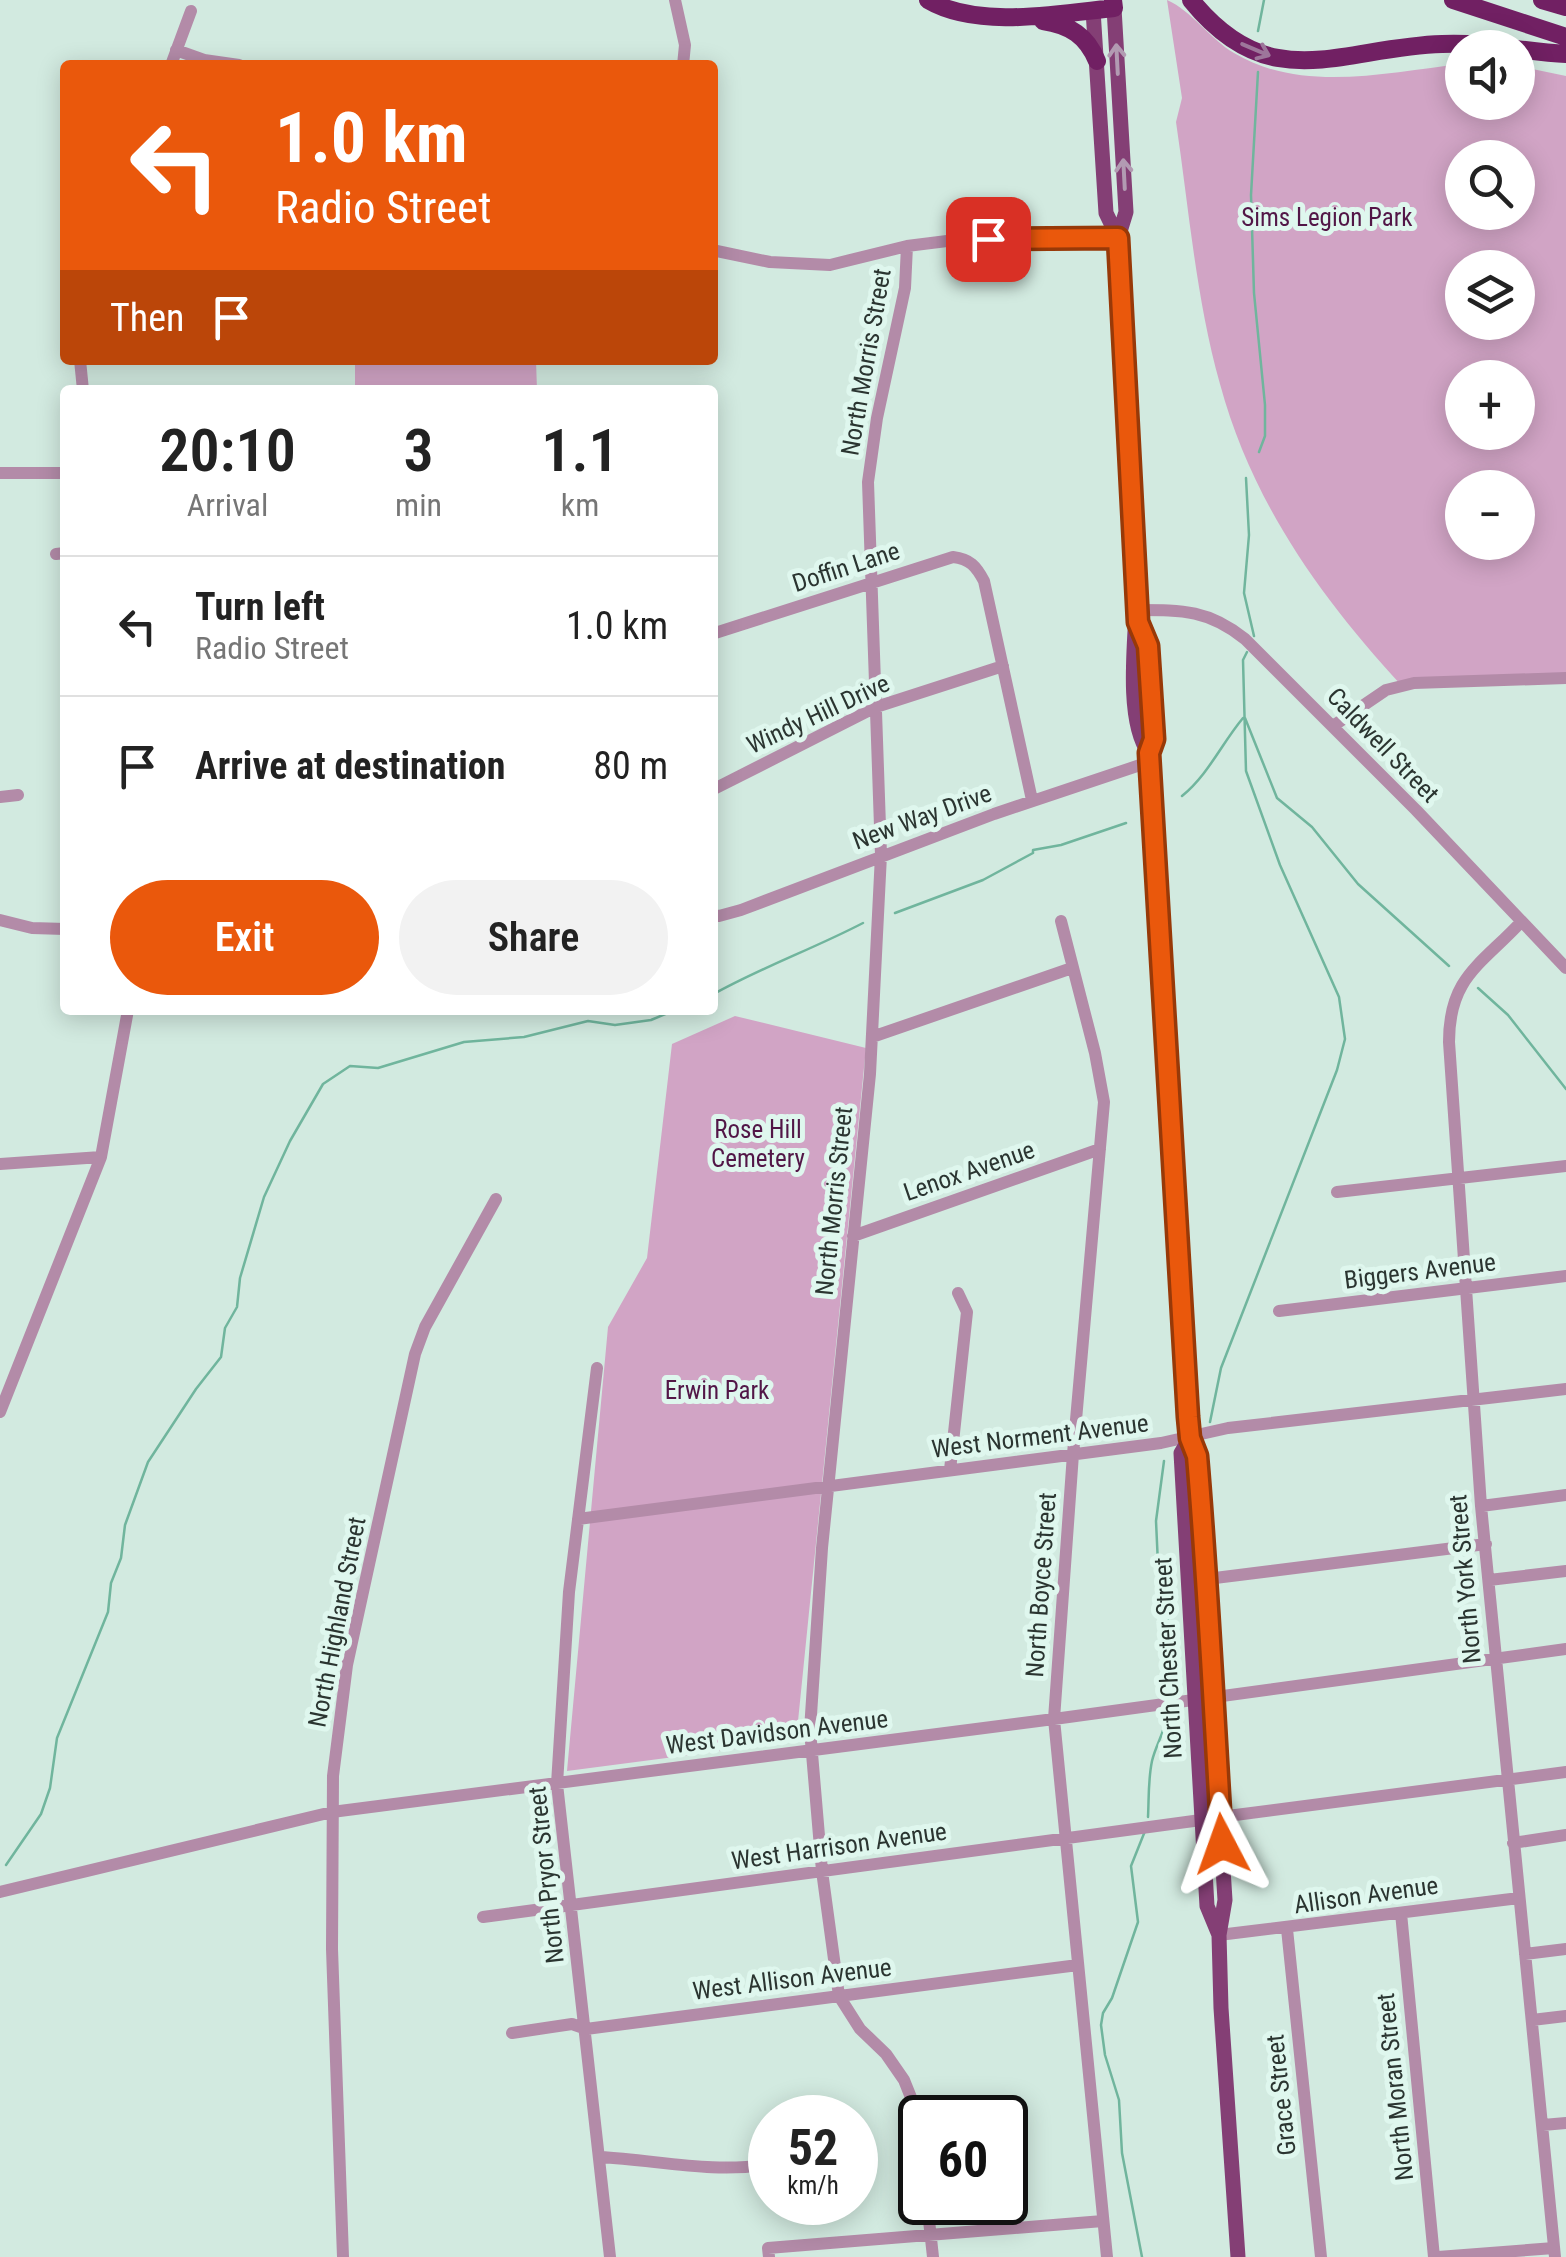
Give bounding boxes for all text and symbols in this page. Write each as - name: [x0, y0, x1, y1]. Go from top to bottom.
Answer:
- map controls: [1445, 30, 1535, 560]
- button: sound: [1445, 30, 1535, 120]
- one-way arrow: [1240, 42, 1271, 60]
- one-way arrow: [1107, 43, 1126, 75]
- text: 1.0 km: [275, 97, 468, 179]
- icon: left: [110, 100, 240, 230]
- button: search: [1445, 140, 1535, 230]
- one-way arrow: [1114, 158, 1133, 190]
- text: Radio Street: [275, 181, 491, 234]
- pin: [946, 197, 1031, 282]
- park label: Sims Legion Park: [1241, 203, 1413, 232]
- icon: arrive: [961, 212, 1016, 267]
- button: layers: [1445, 250, 1535, 340]
- street label: North Morris Street: [835, 266, 897, 458]
- icon: arrive: [204, 290, 259, 345]
- text: Then: [110, 296, 184, 340]
- button: +: [1445, 360, 1535, 450]
- text: 20:10: [159, 415, 296, 486]
- text: 3: [403, 415, 434, 486]
- text: 1.1: [541, 415, 619, 486]
- button: −: [1445, 470, 1535, 560]
- text: Arrival: [187, 486, 268, 524]
- text: min: [395, 486, 442, 524]
- text: km: [561, 486, 599, 524]
- street label: Doffin Lane: [789, 536, 903, 598]
- text: Turn left: [195, 585, 325, 629]
- icon: left: [110, 599, 165, 654]
- text: 1.0 km: [566, 604, 668, 648]
- text: Radio Street: [195, 629, 349, 667]
- street label: Windy Hill Drive: [742, 668, 894, 760]
- street label: Caldwell Street: [1321, 682, 1445, 808]
- icon: arrive: [110, 739, 165, 794]
- text: Arrive at destination: [195, 744, 505, 788]
- text: 80 m: [593, 744, 668, 788]
- street label: New Way Drive: [849, 778, 995, 856]
- button: Exit: [110, 880, 379, 995]
- button: Share: [399, 880, 668, 995]
- street label: North Morris Street: [810, 1105, 858, 1297]
- park label: Rose Hill Cemetery: [711, 1115, 805, 1173]
- street label: Lenox Avenue: [900, 1135, 1038, 1207]
- street label: Biggers Avenue: [1343, 1247, 1497, 1295]
- park label: Erwin Park: [665, 1376, 770, 1405]
- street label: West Norment Avenue: [930, 1408, 1150, 1464]
- street label: North Boyce Street: [1020, 1492, 1062, 1678]
- street label: North York Street: [1443, 1493, 1487, 1665]
- street label: North Highland Street: [302, 1514, 372, 1730]
- street label: North Chester Street: [1148, 1556, 1188, 1760]
- street label: West Davidson Avenue: [664, 1704, 890, 1760]
- street label: North Pryor Street: [522, 1785, 570, 1965]
- position arrow: [1170, 1792, 1274, 1896]
- street label: West Harrison Avenue: [729, 1817, 949, 1875]
- street label: Allison Avenue: [1292, 1871, 1440, 1919]
- street label: West Allison Avenue: [691, 1952, 893, 2006]
- street label: North Moran Street: [1371, 1992, 1419, 2182]
- street label: Grace Street: [1260, 2033, 1302, 2157]
- speed limit sign: 60: [898, 2095, 1028, 2225]
- text: 52: [788, 2119, 838, 2177]
- text: km/h: [787, 2171, 839, 2200]

